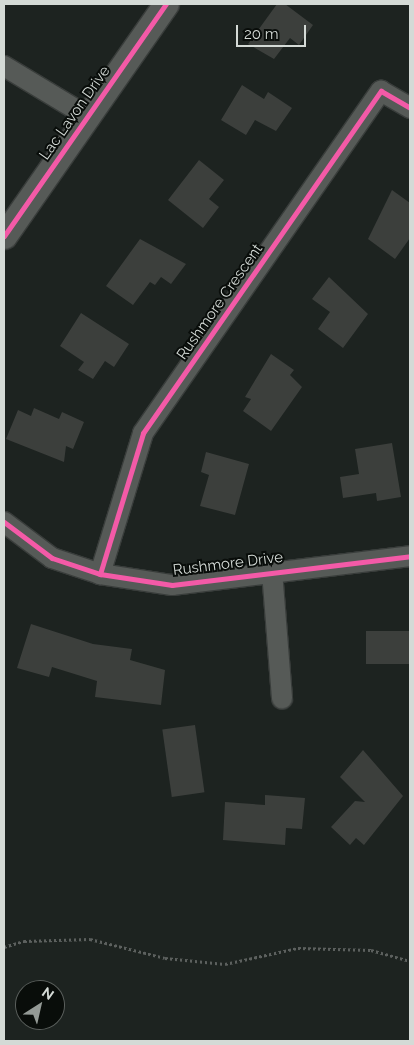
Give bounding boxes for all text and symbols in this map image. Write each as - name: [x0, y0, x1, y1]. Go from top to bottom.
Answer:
- scale bar: [239, 15, 309, 47]
- text: 20 m: [244, 25, 279, 43]
- street label: Lac Lavon Drive: [36, 63, 114, 163]
- street label: Rushmore Crescent: [173, 241, 267, 363]
- street label: Rushmore Drive: [172, 548, 284, 580]
- north arrow: [15, 980, 65, 1030]
- text: N: [39, 984, 57, 1003]

